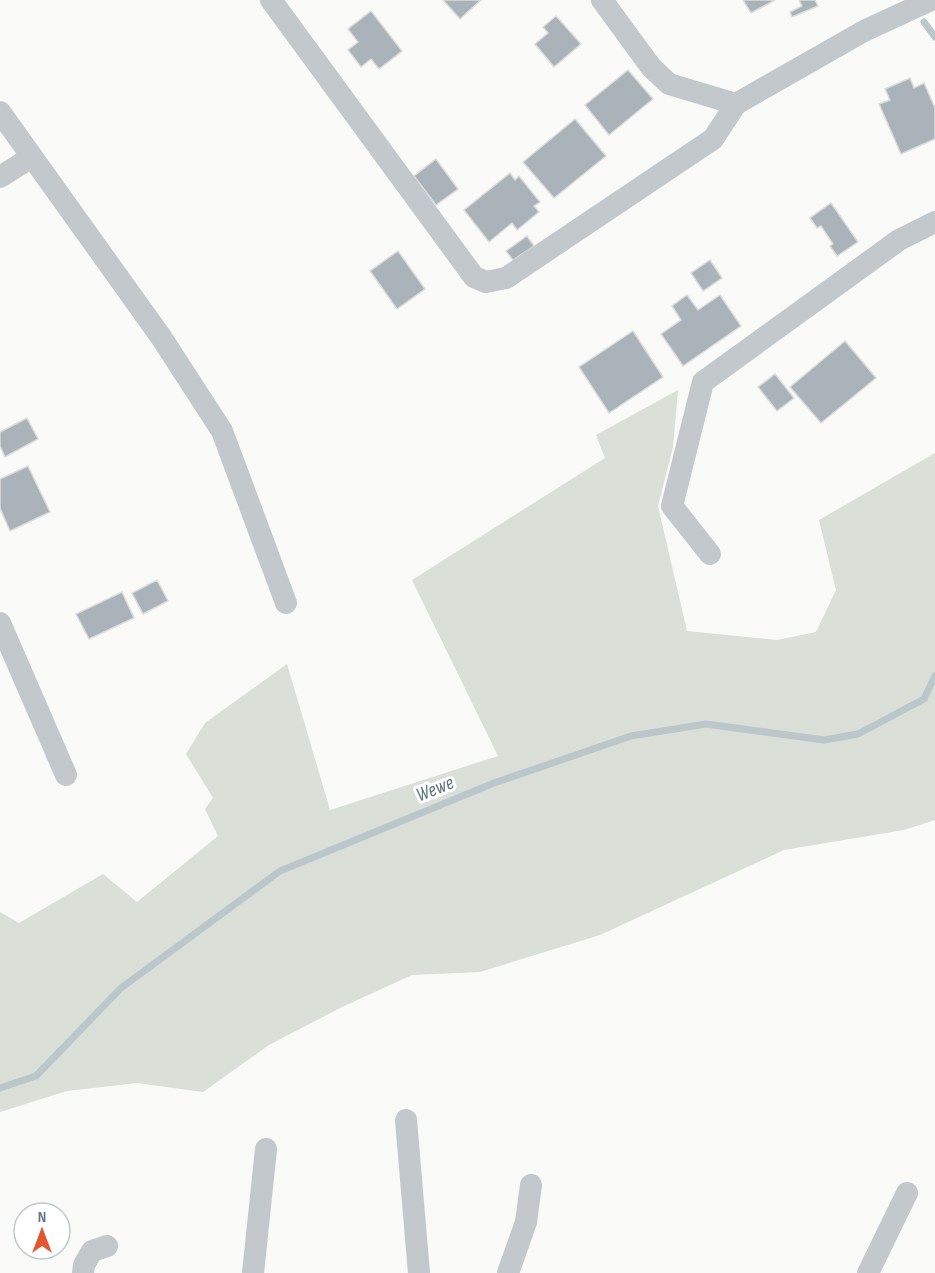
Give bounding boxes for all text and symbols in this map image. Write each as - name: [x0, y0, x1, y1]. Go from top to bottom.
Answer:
- water label: Wewe: [412, 771, 458, 807]
- north arrow: [12, 1201, 72, 1261]
- text: N: [38, 1208, 46, 1227]

